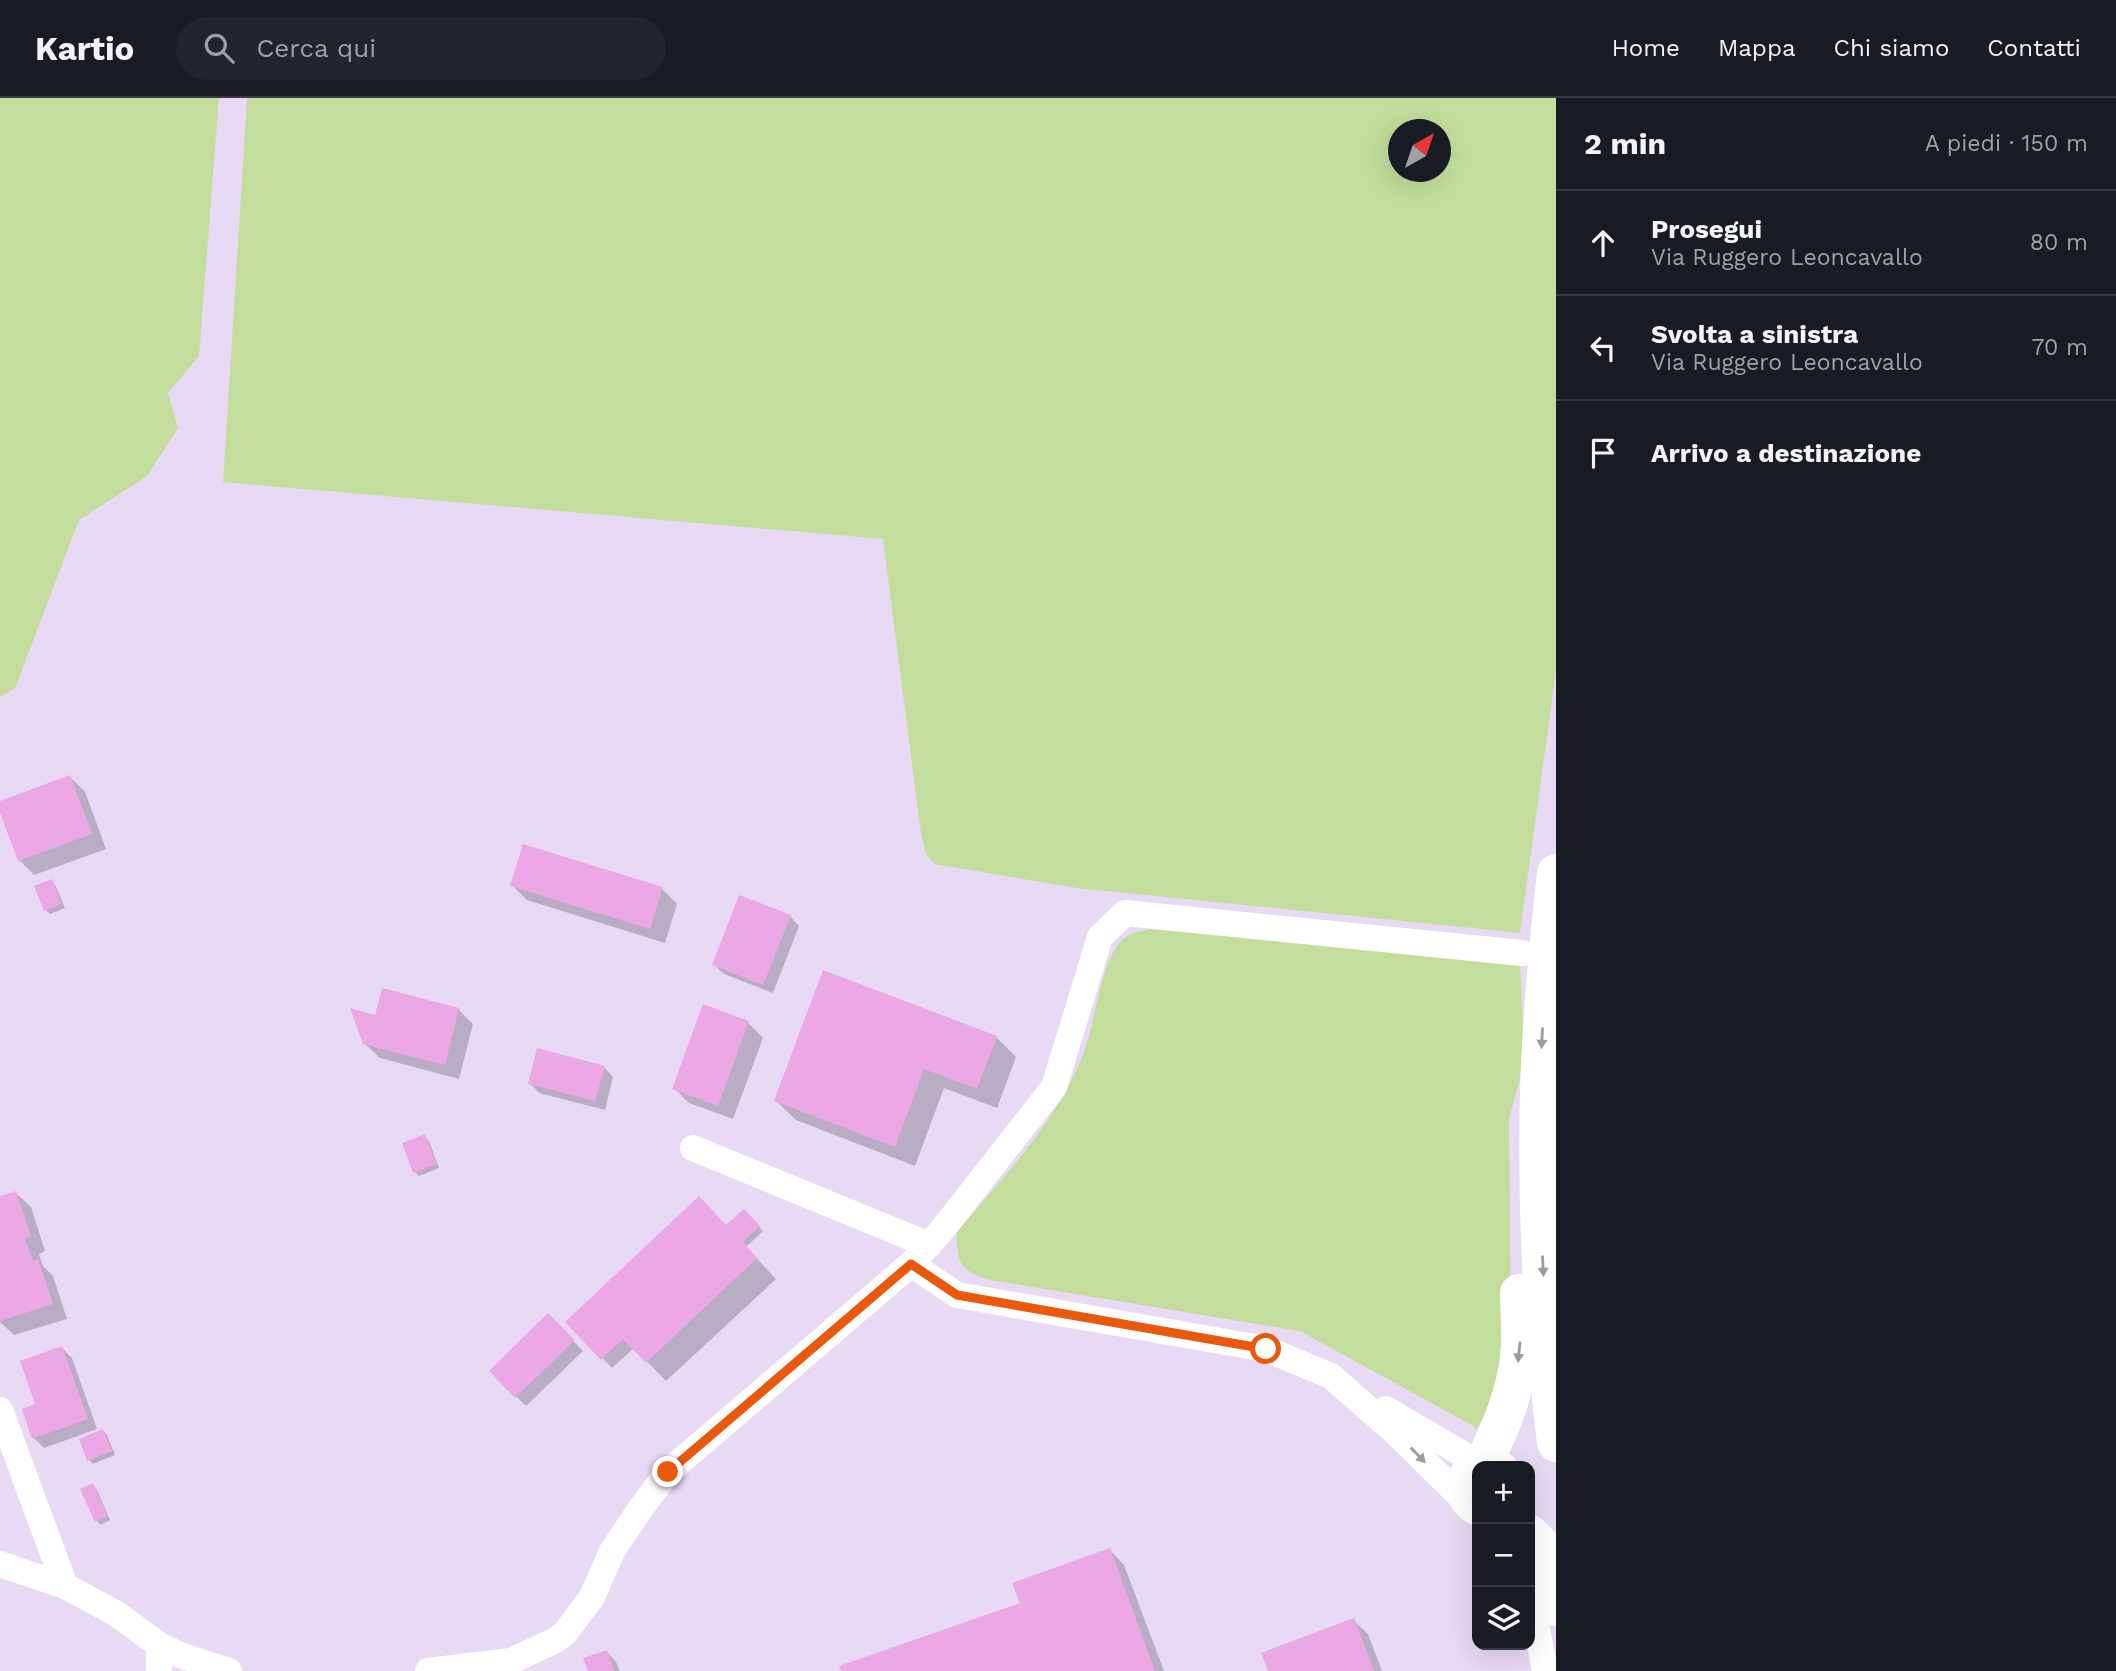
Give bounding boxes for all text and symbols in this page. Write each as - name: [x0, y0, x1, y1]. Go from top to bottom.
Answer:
- search box: [176, 17, 666, 80]
- text: Kartio: [35, 29, 134, 68]
- icon: search: [200, 29, 238, 67]
- text: Cerca qui: [256, 33, 376, 63]
- text: Home: [1611, 34, 1680, 62]
- text: Mappa: [1718, 34, 1796, 62]
- text: Chi siamo: [1834, 34, 1949, 62]
- text: Contatti: [1987, 34, 2081, 62]
- north arrow: [1388, 119, 1451, 182]
- text: 2 min: [1584, 126, 1666, 161]
- text: A piedi · 150 m: [1925, 130, 2088, 157]
- text: Prosegui: [1651, 214, 1762, 244]
- icon: ahead: [1584, 224, 1622, 262]
- text: 80 m: [2030, 229, 2088, 256]
- text: Via Ruggero Leoncavallo: [1651, 244, 1923, 271]
- text: Svolta a sinistra: [1651, 319, 1858, 349]
- icon: left: [1584, 329, 1622, 367]
- text: 70 m: [2031, 334, 2088, 361]
- text: Via Ruggero Leoncavallo: [1651, 349, 1923, 376]
- icon: arrive: [1584, 434, 1622, 472]
- text: Arrivo a destinazione: [1651, 438, 1921, 468]
- one-way arrow: [1536, 1028, 1547, 1050]
- one-way arrow: [1538, 1255, 1549, 1277]
- route start: [1250, 1333, 1281, 1364]
- one-way arrow: [1513, 1341, 1524, 1363]
- one-way arrow: [1409, 1446, 1426, 1463]
- route end: [652, 1456, 683, 1487]
- map controls: [1472, 1461, 1535, 1650]
- button: +: [1472, 1461, 1535, 1524]
- button: −: [1472, 1524, 1535, 1587]
- button: layers: [1472, 1587, 1535, 1650]

